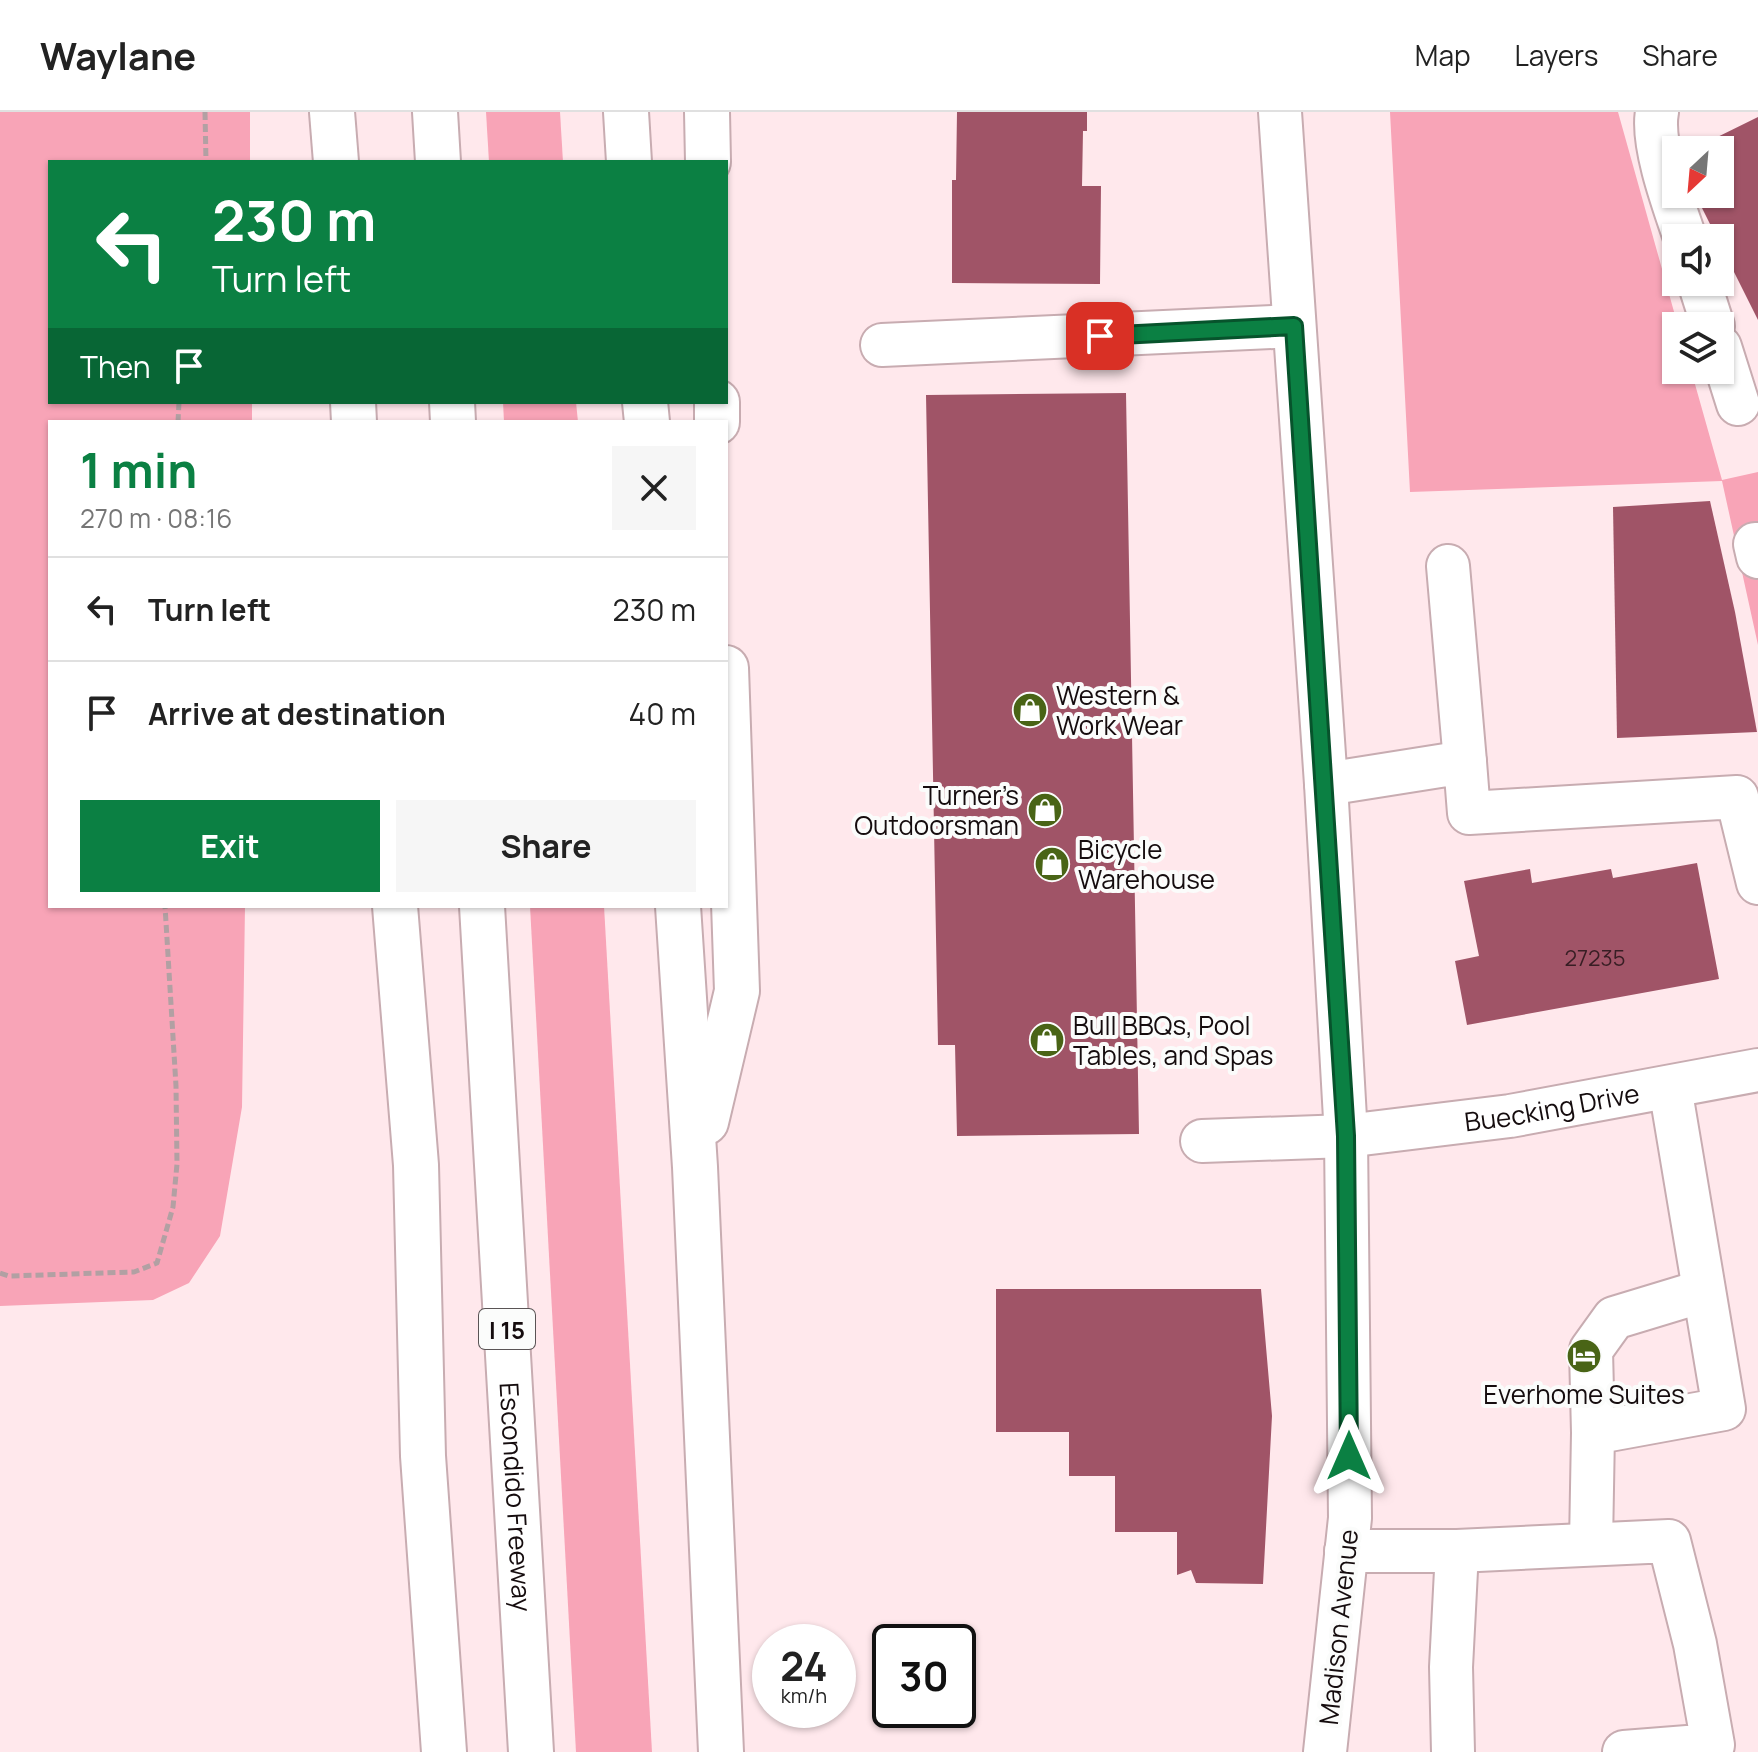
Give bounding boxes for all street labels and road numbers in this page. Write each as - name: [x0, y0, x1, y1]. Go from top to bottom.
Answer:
- street label: Buecking Drive: [1462, 1074, 1642, 1139]
- road number: I 15: [479, 1309, 535, 1349]
- street label: Escondido Freeway: [492, 1381, 541, 1613]
- street label: Madison Avenue: [1310, 1527, 1366, 1727]

